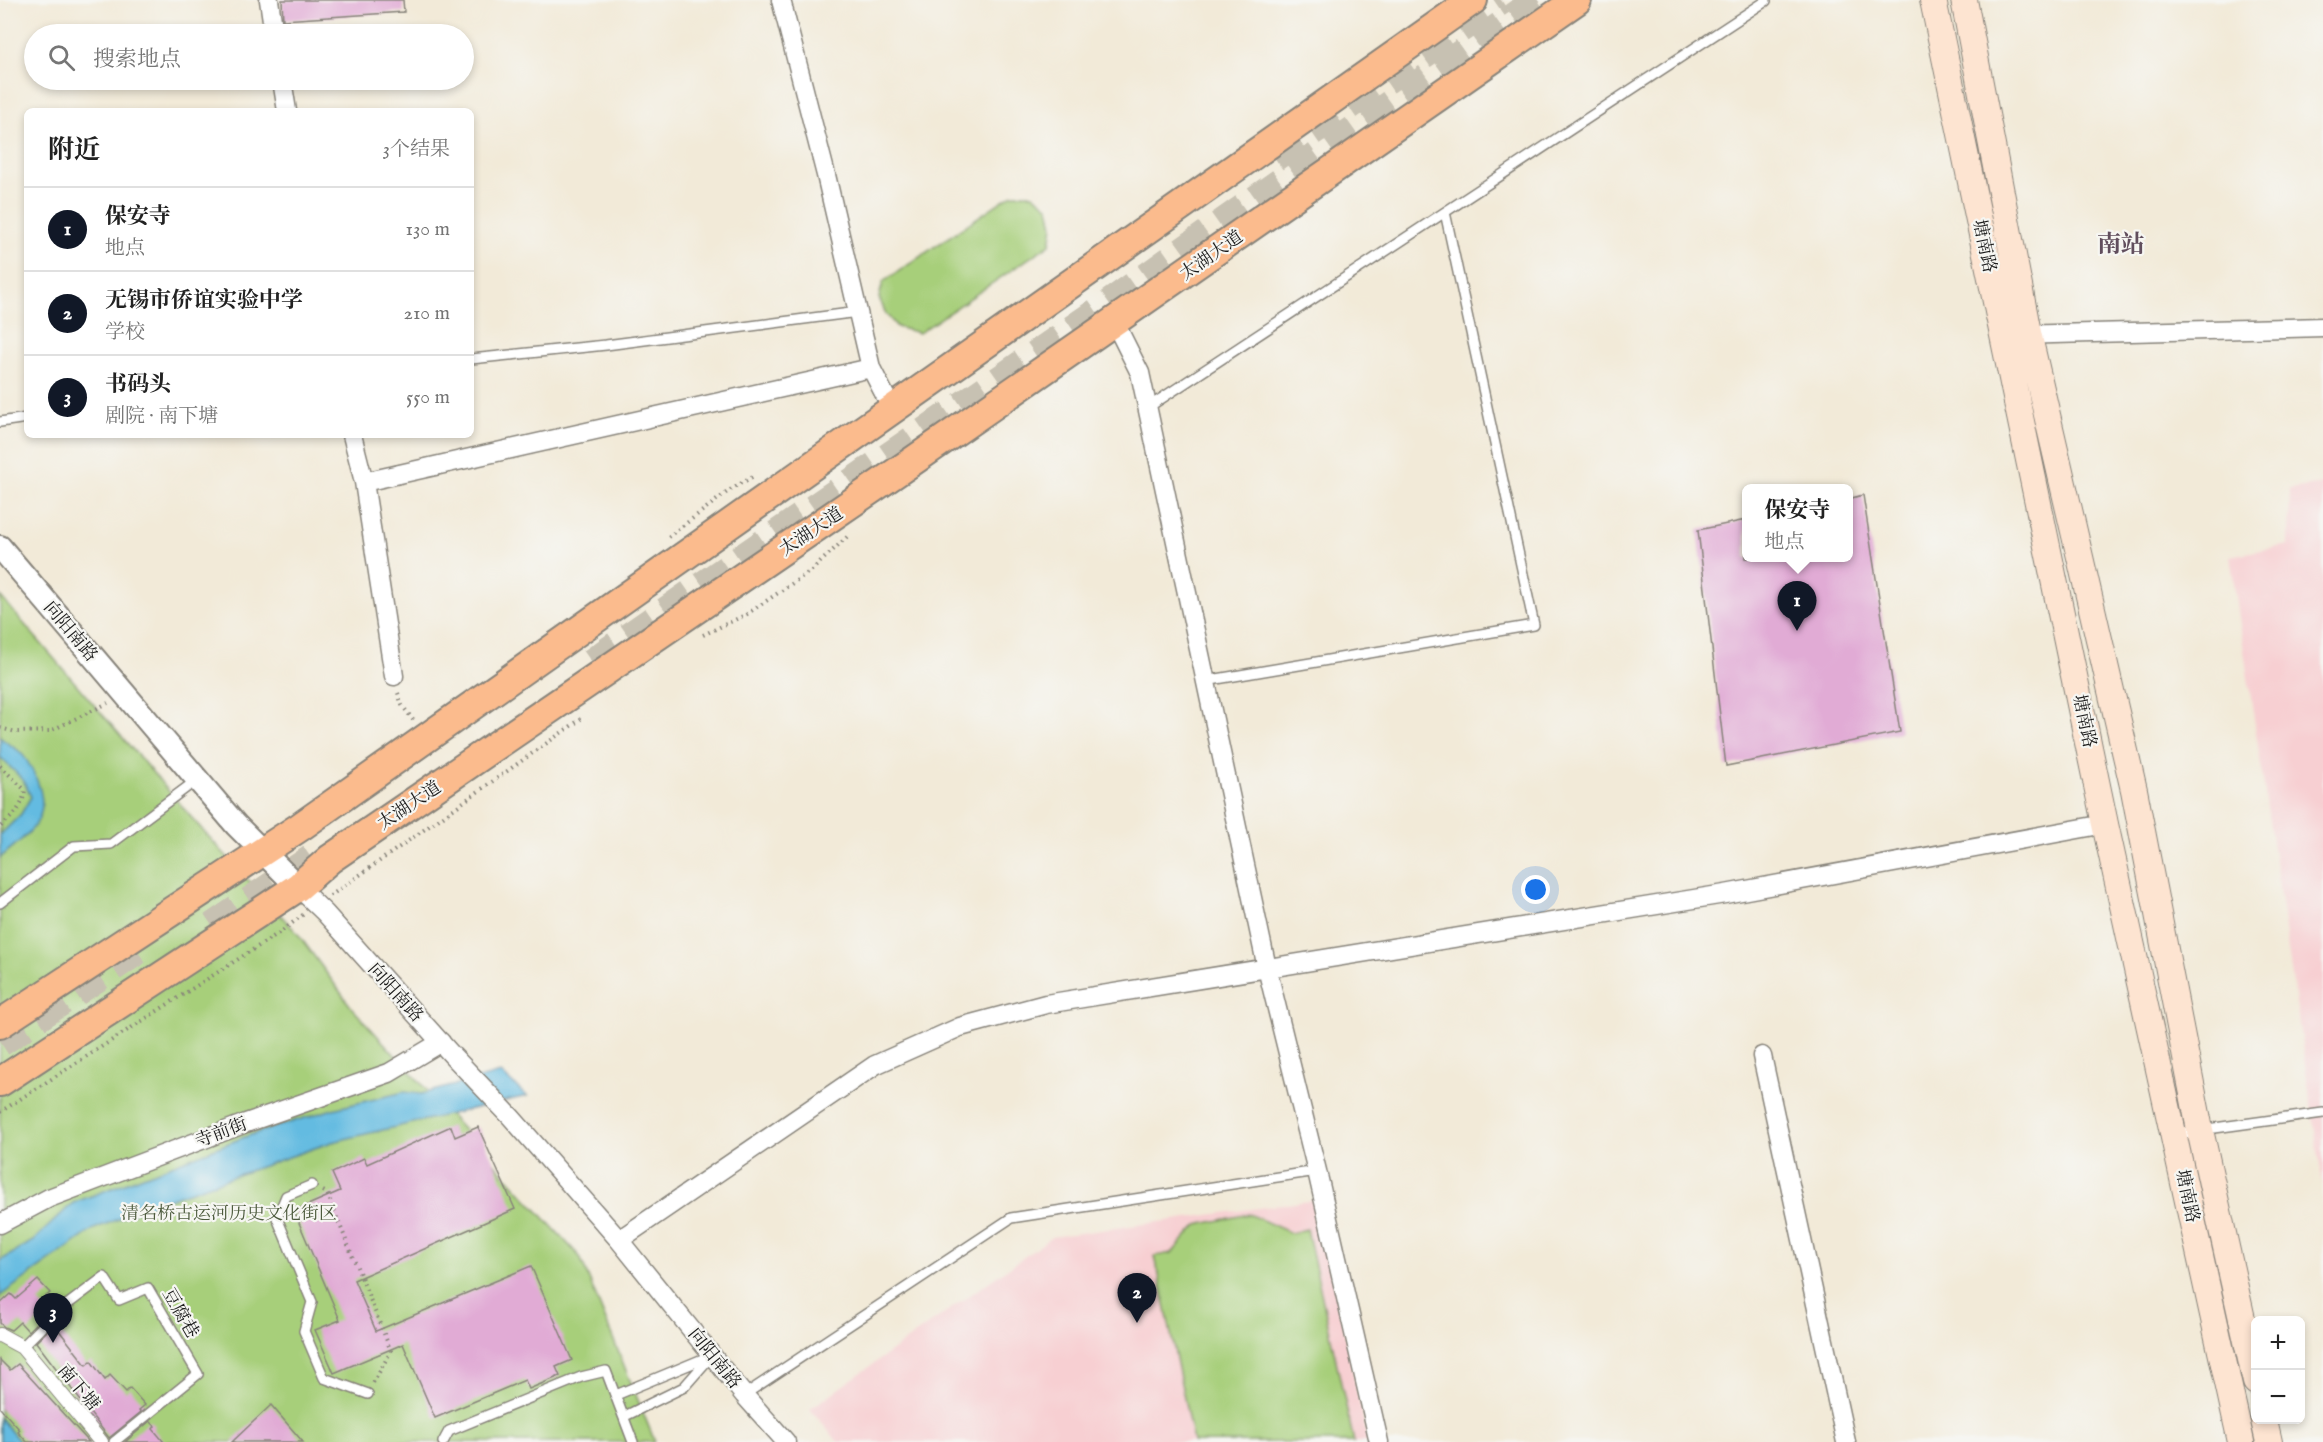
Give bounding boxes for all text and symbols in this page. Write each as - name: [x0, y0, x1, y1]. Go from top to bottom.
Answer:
- search box: [24, 24, 474, 90]
- icon: search: [45, 41, 78, 74]
- text: 搜索地点: [93, 46, 181, 74]
- text: 附近: [48, 134, 100, 167]
- text: 3个结果: [383, 137, 450, 162]
- text: 保安寺: [105, 203, 171, 231]
- text: 1: [64, 217, 71, 242]
- text: 130 m: [405, 217, 450, 242]
- street label: 塘南路: [1967, 218, 2000, 275]
- street label: 太湖大道: [1176, 226, 1248, 286]
- district label: 南站: [2097, 230, 2145, 261]
- text: 地点: [105, 236, 145, 261]
- text: 无锡市侨谊实验中学: [105, 287, 303, 315]
- text: 2: [63, 301, 72, 326]
- text: 210 m: [404, 301, 450, 326]
- text: 学校: [105, 320, 145, 345]
- text: 书码头: [105, 371, 171, 399]
- text: 3: [64, 385, 71, 410]
- text: 550 m: [406, 385, 450, 410]
- text: 剧院 · 南下塘: [105, 404, 218, 429]
- popup: [1742, 484, 1853, 562]
- text: 保安寺: [1764, 497, 1831, 525]
- street label: 太湖大道: [776, 503, 848, 562]
- text: 地点: [1764, 530, 1804, 555]
- pin: 1: [1778, 582, 1816, 631]
- street label: 向阳南路: [38, 597, 102, 667]
- street label: 塘南路: [2067, 693, 2100, 750]
- street label: 太湖大道: [374, 777, 446, 836]
- your location: [1521, 875, 1550, 904]
- street label: 向阳南路: [362, 959, 428, 1027]
- street label: 寺前街: [192, 1113, 251, 1154]
- street label: 塘南路: [2170, 1168, 2203, 1225]
- park label: 清名桥古运河历史文化街区: [121, 1203, 337, 1226]
- pin: 2: [1118, 1274, 1156, 1323]
- street label: 豆腐巷: [156, 1285, 203, 1343]
- pin: 3: [34, 1294, 72, 1343]
- map controls: [2251, 1316, 2305, 1424]
- button: +: [2251, 1316, 2305, 1370]
- street label: 向阳南路: [682, 1324, 745, 1394]
- street label: 南下塘: [52, 1360, 104, 1416]
- button: −: [2251, 1370, 2305, 1424]

